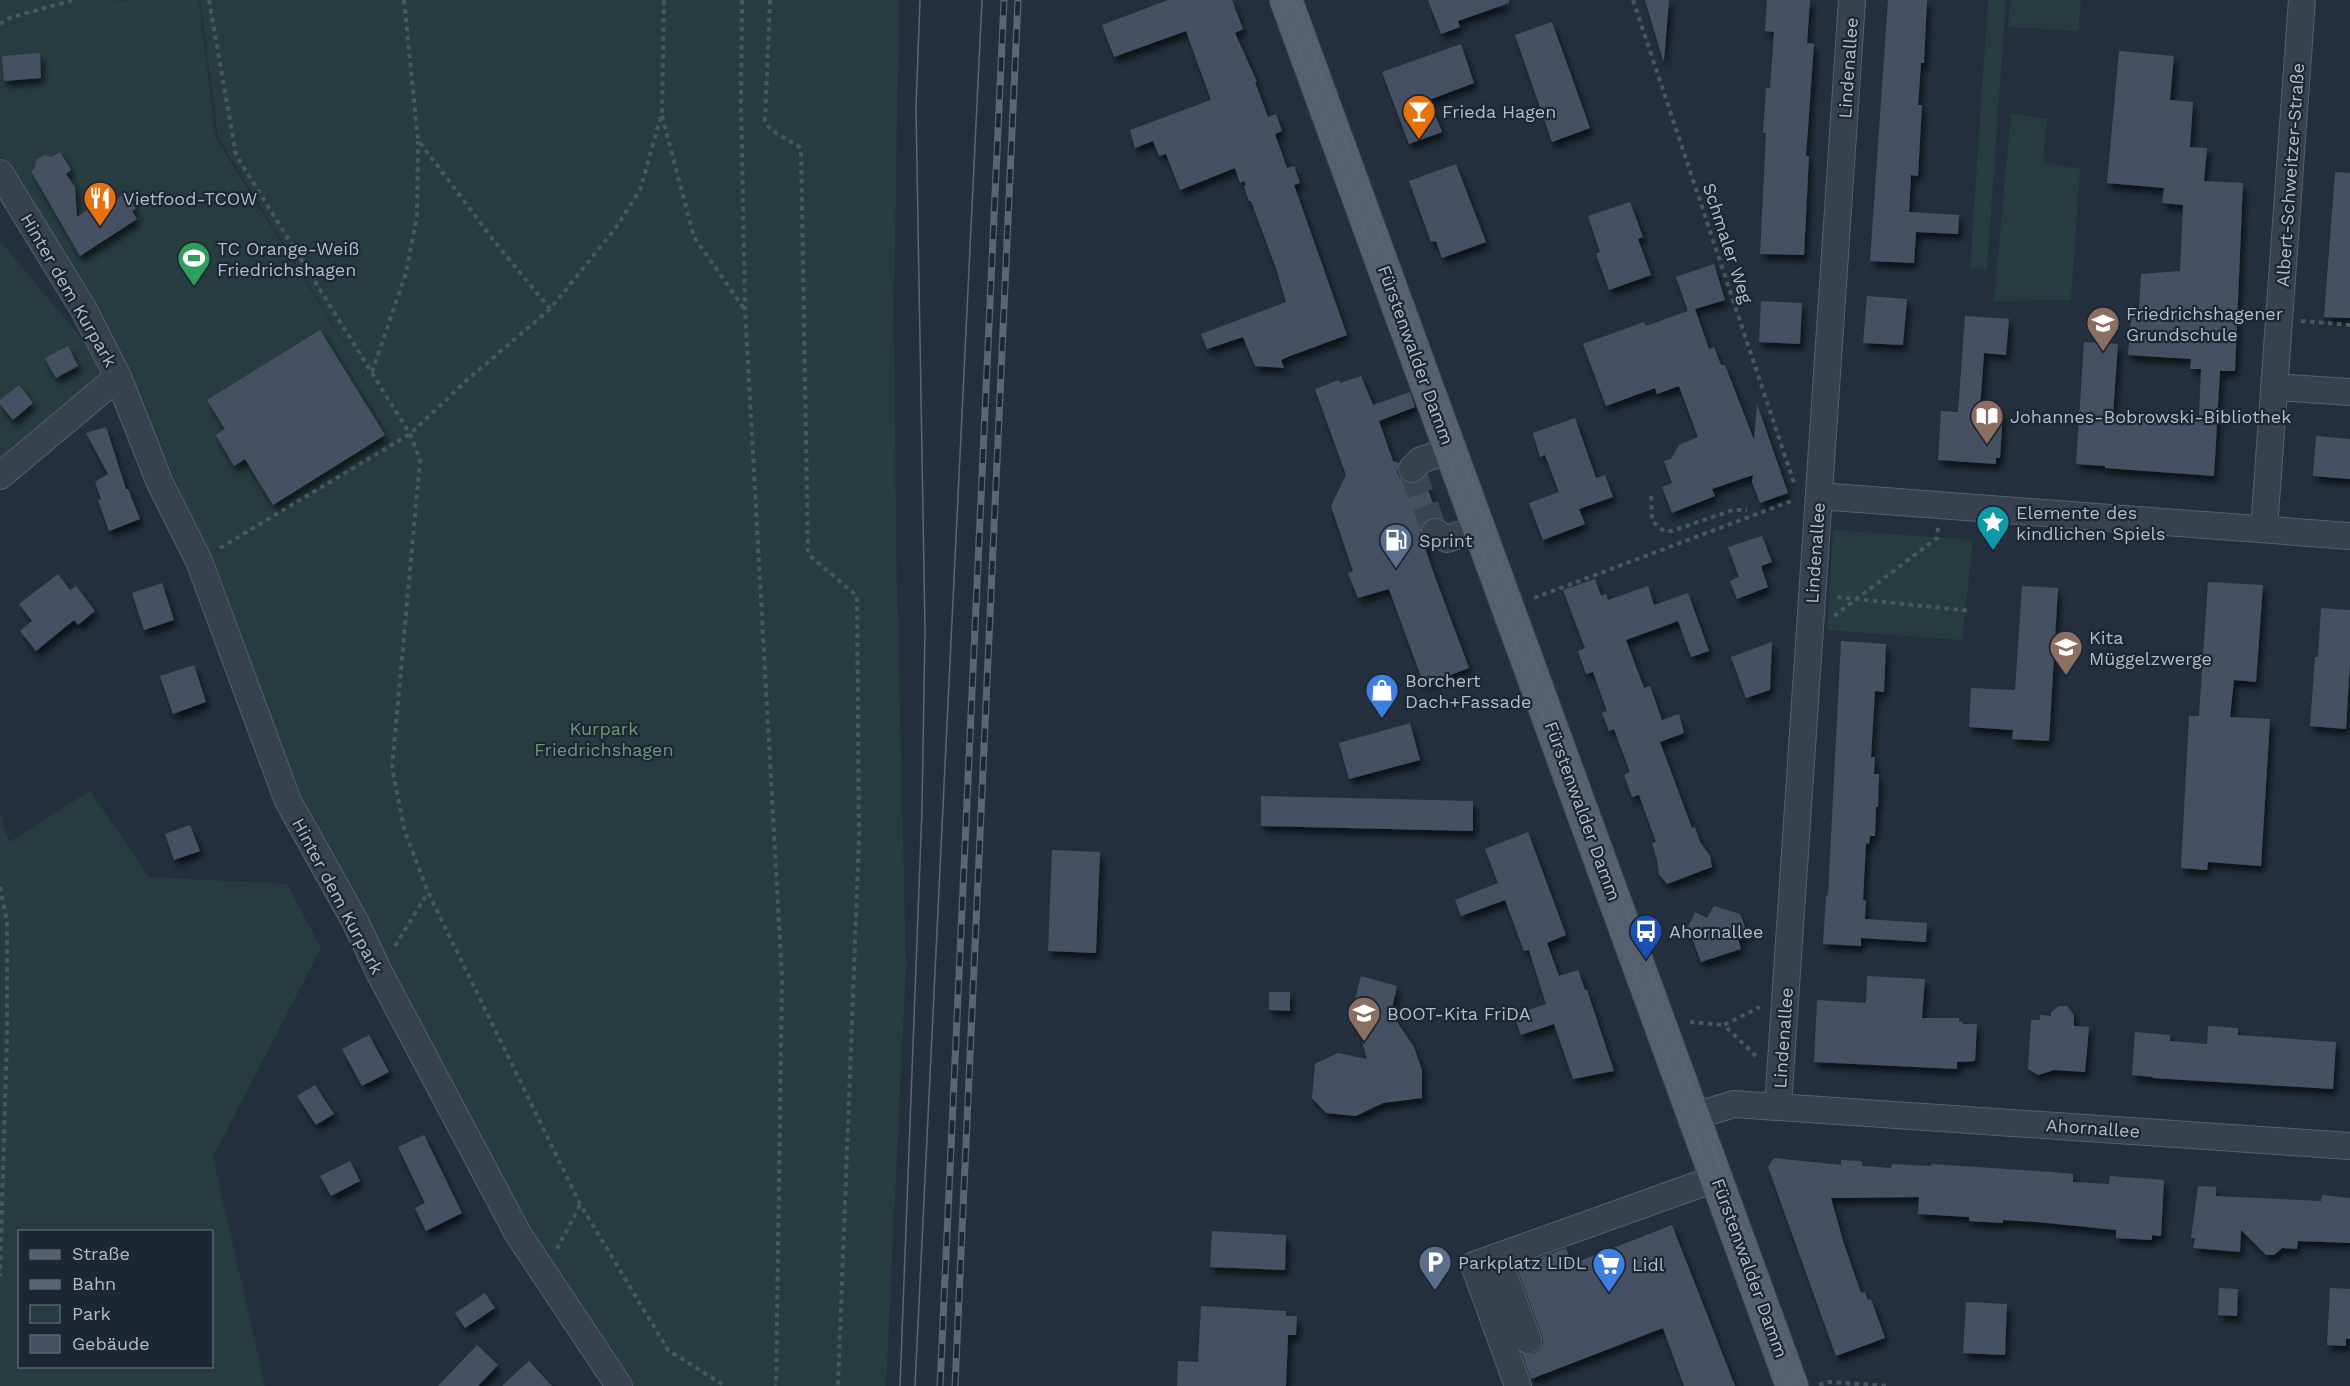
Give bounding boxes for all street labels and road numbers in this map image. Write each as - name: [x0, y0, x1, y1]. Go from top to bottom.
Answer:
- street label: Lindenallee: [1834, 17, 1862, 119]
- street label: Albert-Schweitzer-Straße: [2272, 62, 2308, 288]
- street label: Schmaler Weg: [1699, 180, 1757, 306]
- street label: Hinter dem Kurpark: [16, 209, 122, 371]
- street label: Fürstenwalder Damm: [1374, 262, 1458, 448]
- street label: Lindenallee: [1801, 502, 1829, 604]
- street label: Fürstenwalder Damm: [1541, 718, 1625, 904]
- street label: Hinter dem Kurpark: [288, 814, 388, 978]
- street label: Lindenallee: [1769, 987, 1797, 1089]
- street label: Ahornallee: [2045, 1114, 2141, 1142]
- street label: Fürstenwalder Damm: [1708, 1175, 1792, 1361]

